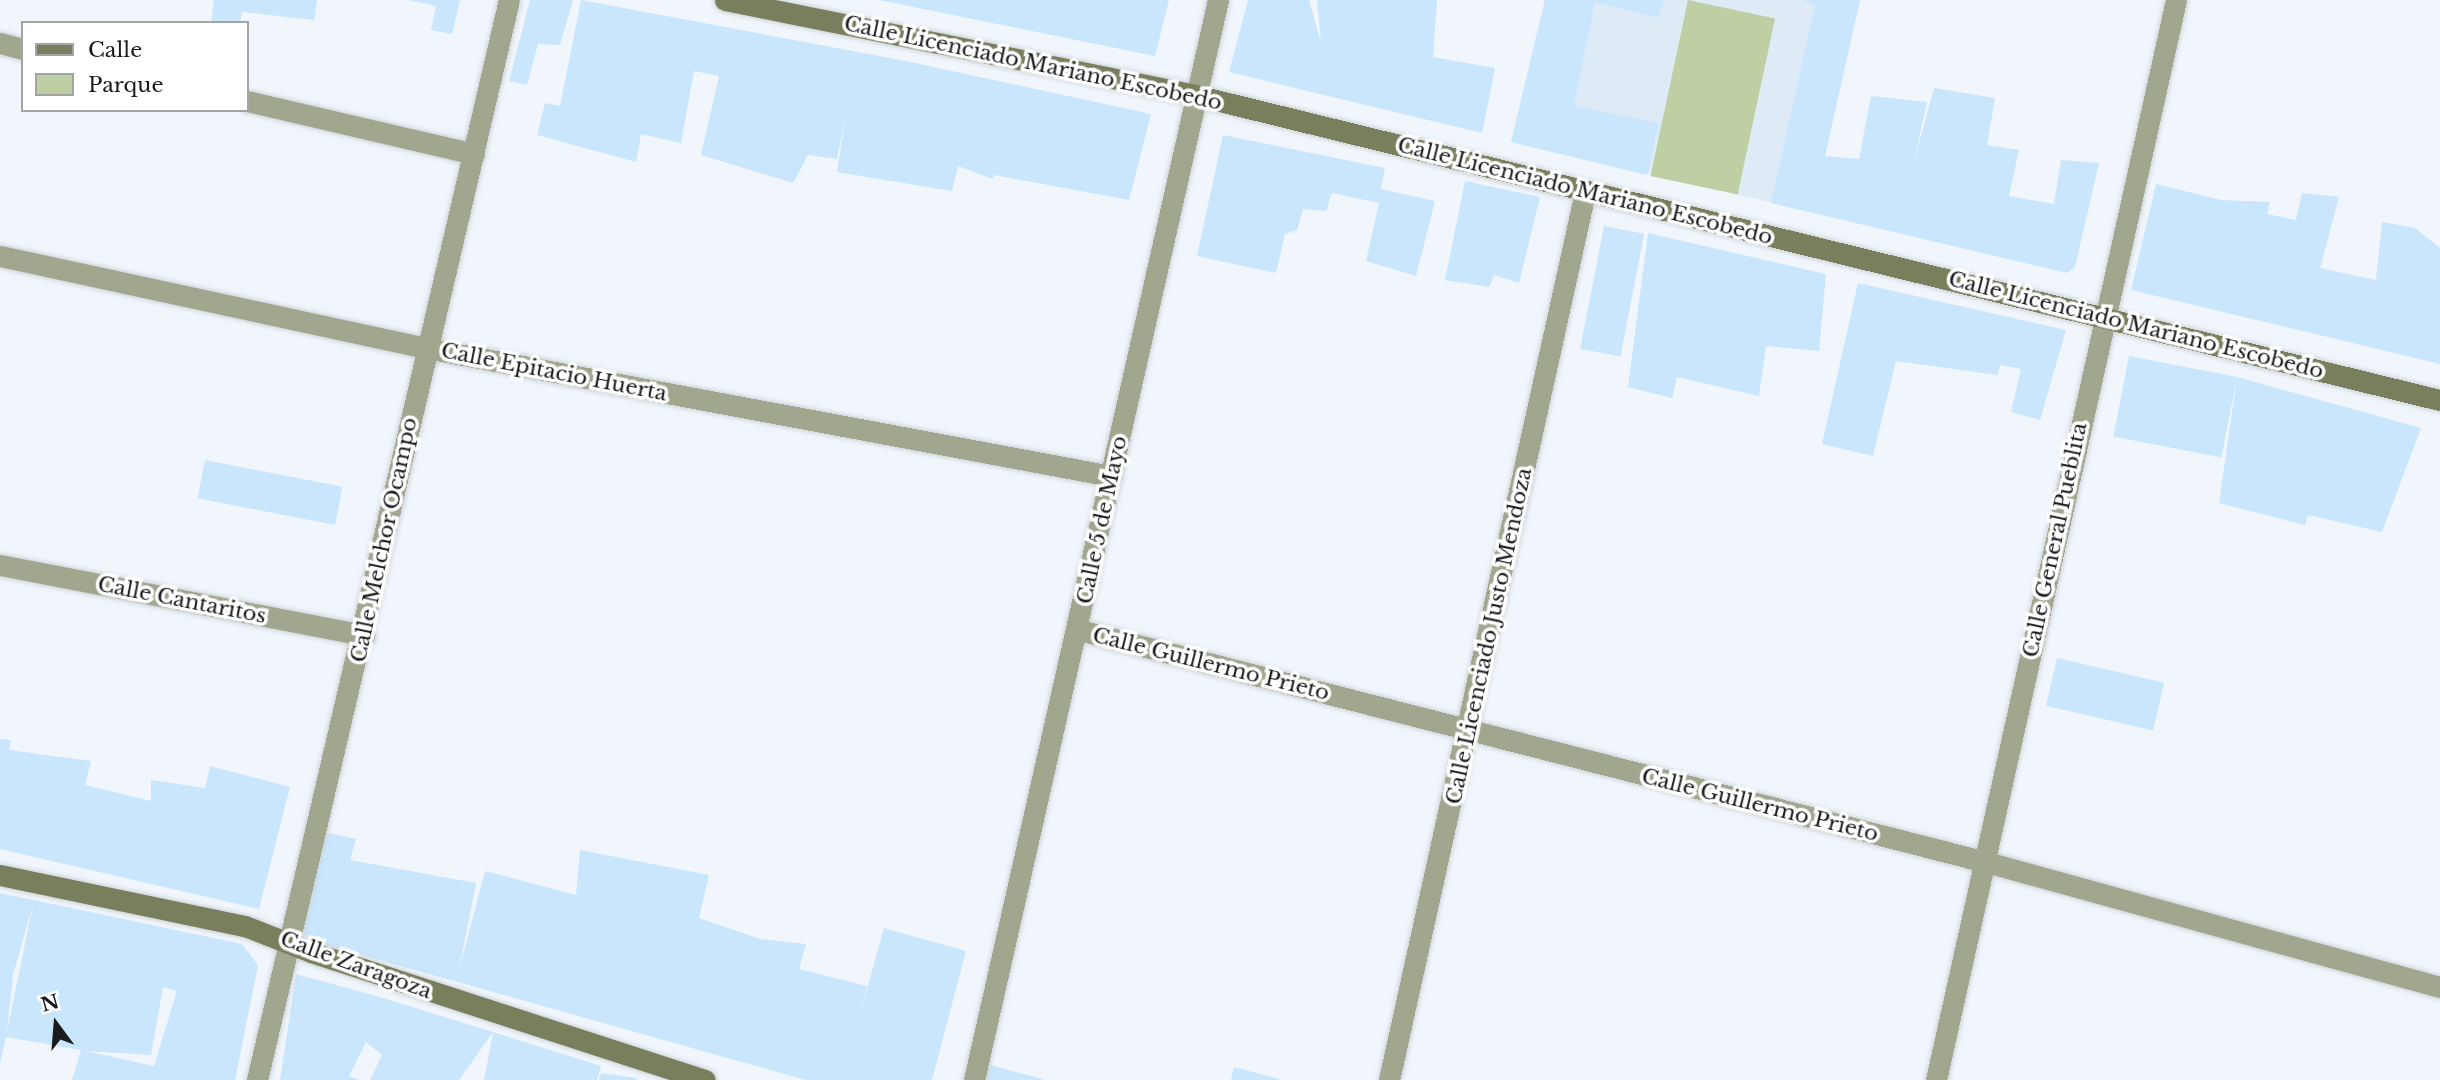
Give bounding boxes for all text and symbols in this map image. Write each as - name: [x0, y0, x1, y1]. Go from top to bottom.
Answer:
- street label: Calle Licenciado Mariano Escobedo: [842, 11, 1224, 115]
- legend: [21, 21, 248, 112]
- text: Calle: [88, 37, 142, 63]
- text: Parque: [88, 72, 163, 98]
- street label: Calle Licenciado Mariano Escobedo: [1395, 132, 1775, 250]
- street label: Calle Licenciado Mariano Escobedo: [1946, 266, 2326, 384]
- street label: Calle Epitacio Huerta: [439, 338, 669, 406]
- street label: Calle Melchor Ocampo: [346, 415, 422, 665]
- street label: Calle General Pueblita: [2018, 420, 2092, 660]
- street label: Calle 5 de Mayo: [1072, 434, 1132, 606]
- street label: Calle Licenciado Justo Mendoza: [1441, 465, 1537, 807]
- street label: Calle Cantaritos: [96, 571, 268, 629]
- street label: Calle Guillermo Prieto: [1090, 622, 1332, 706]
- street label: Calle Guillermo Prieto: [1639, 763, 1881, 847]
- street label: Calle Zaragoza: [277, 926, 435, 1004]
- north arrow: [21, 989, 91, 1059]
- text: N: [38, 990, 62, 1017]

